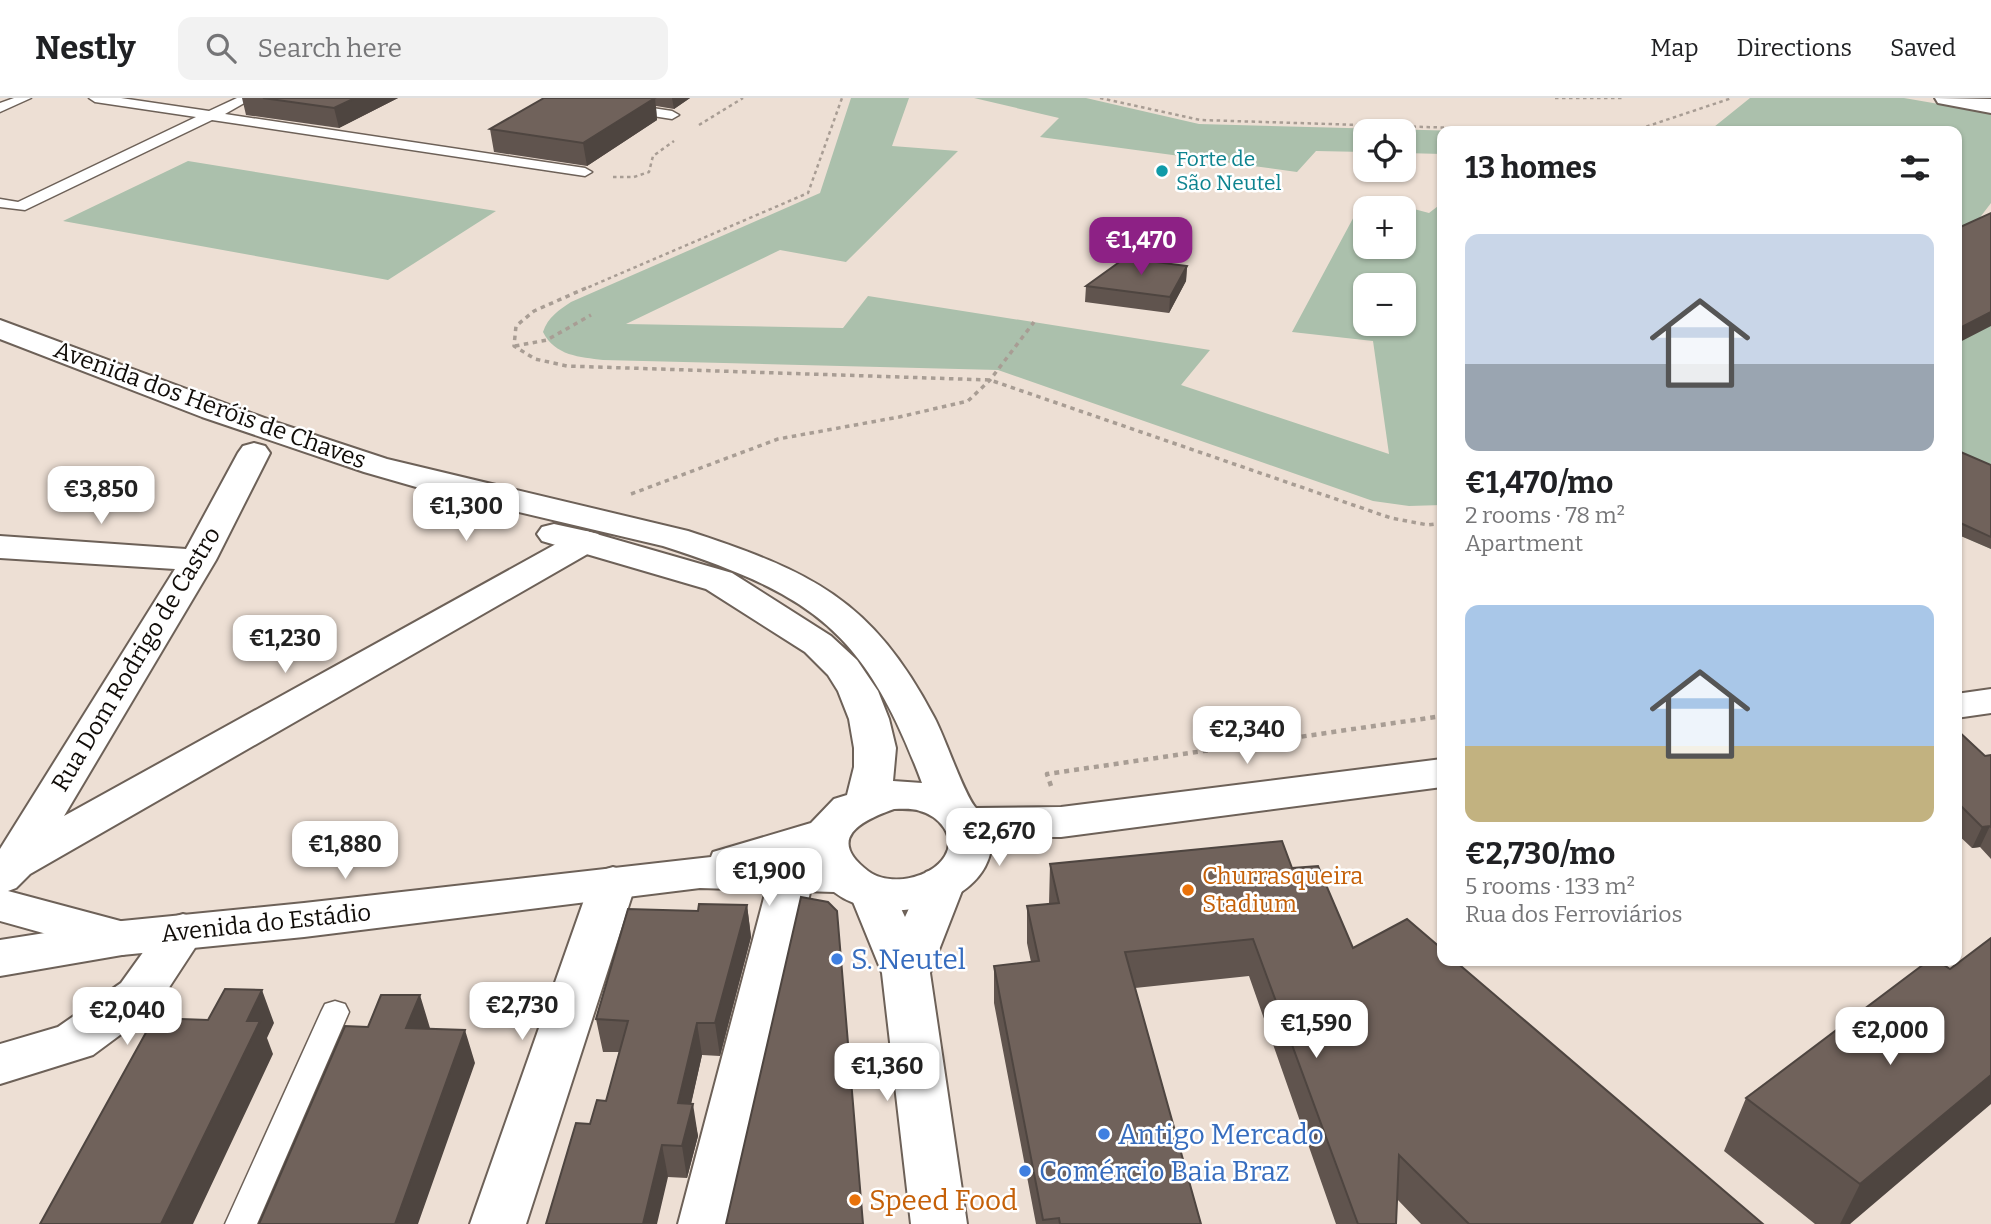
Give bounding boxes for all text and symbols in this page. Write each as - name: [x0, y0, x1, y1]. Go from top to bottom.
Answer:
- search box: [178, 17, 668, 80]
- text: Nestly: [35, 28, 136, 68]
- icon: search: [202, 29, 240, 67]
- text: Search here: [258, 33, 402, 64]
- text: Map: [1650, 34, 1699, 62]
- text: Directions: [1737, 34, 1852, 62]
- text: Saved: [1890, 34, 1956, 62]
- map controls: [1353, 119, 1416, 336]
- button: locate: [1353, 119, 1416, 182]
- place label: Forte de São Neutel: [1176, 146, 1282, 196]
- icon: filters: [1896, 149, 1934, 187]
- text: 13 homes: [1465, 150, 1597, 186]
- marker: Forte de São Neutel: [1154, 163, 1170, 179]
- button: +: [1353, 196, 1416, 259]
- pin: €1,470: [1084, 218, 1198, 277]
- text: €1,470: [1105, 226, 1177, 254]
- button: −: [1353, 273, 1416, 336]
- icon: home: [1637, 280, 1763, 406]
- street label: Avenida dos Heróis de Chaves: [50, 335, 370, 475]
- text: €1,470/mo: [1465, 465, 1613, 501]
- pin: €3,850: [44, 466, 158, 526]
- text: €3,850: [64, 475, 138, 503]
- pin: €1,300: [409, 484, 523, 543]
- text: €1,300: [429, 492, 503, 520]
- text: 2 rooms · 78 m²: [1465, 501, 1625, 529]
- street label: Rua Dom Rodrigo de Castro: [46, 522, 226, 796]
- text: Apartment: [1465, 529, 1583, 557]
- pin: €1,230: [228, 616, 342, 675]
- text: €1,230: [249, 624, 321, 652]
- icon: home: [1637, 651, 1763, 777]
- pin: €2,340: [1190, 706, 1304, 766]
- text: €2,340: [1209, 715, 1285, 743]
- pin: €2,670: [942, 808, 1056, 868]
- text: €2,670: [962, 817, 1036, 845]
- pin: €1,880: [288, 822, 402, 881]
- text: €1,880: [308, 830, 382, 858]
- text: €2,730/mo: [1465, 836, 1615, 872]
- pin: €1,900: [712, 848, 826, 908]
- text: €1,900: [732, 857, 806, 885]
- place label: Churrasqueira Stadium: [1202, 862, 1363, 918]
- text: 5 rooms · 133 m²: [1465, 872, 1635, 900]
- marker: Churrasqueira Stadium: [1180, 882, 1196, 898]
- street label: Avenida do Estádio: [160, 898, 372, 948]
- text: Rua dos Ferroviários: [1465, 900, 1682, 928]
- place label: S. Neutel: [851, 943, 966, 976]
- marker: S. Neutel: [829, 951, 845, 967]
- pin: €2,730: [465, 982, 579, 1042]
- pin: €2,040: [70, 988, 184, 1047]
- text: €2,730: [485, 991, 559, 1019]
- text: €2,040: [89, 996, 165, 1024]
- pin: €1,590: [1259, 1000, 1373, 1060]
- pin: €2,000: [1833, 1007, 1947, 1067]
- text: €1,590: [1280, 1009, 1352, 1037]
- text: €2,000: [1851, 1016, 1929, 1044]
- pin: €1,360: [830, 1044, 944, 1103]
- text: €1,360: [850, 1052, 924, 1080]
- place label: Antigo Mercado: [1118, 1118, 1324, 1151]
- marker: Antigo Mercado: [1096, 1126, 1112, 1142]
- place label: Comércio Baia Braz: [1039, 1155, 1290, 1188]
- marker: Comércio Baia Braz: [1017, 1163, 1033, 1179]
- place label: Speed Food: [869, 1184, 1018, 1217]
- marker: Speed Food: [847, 1192, 863, 1208]

